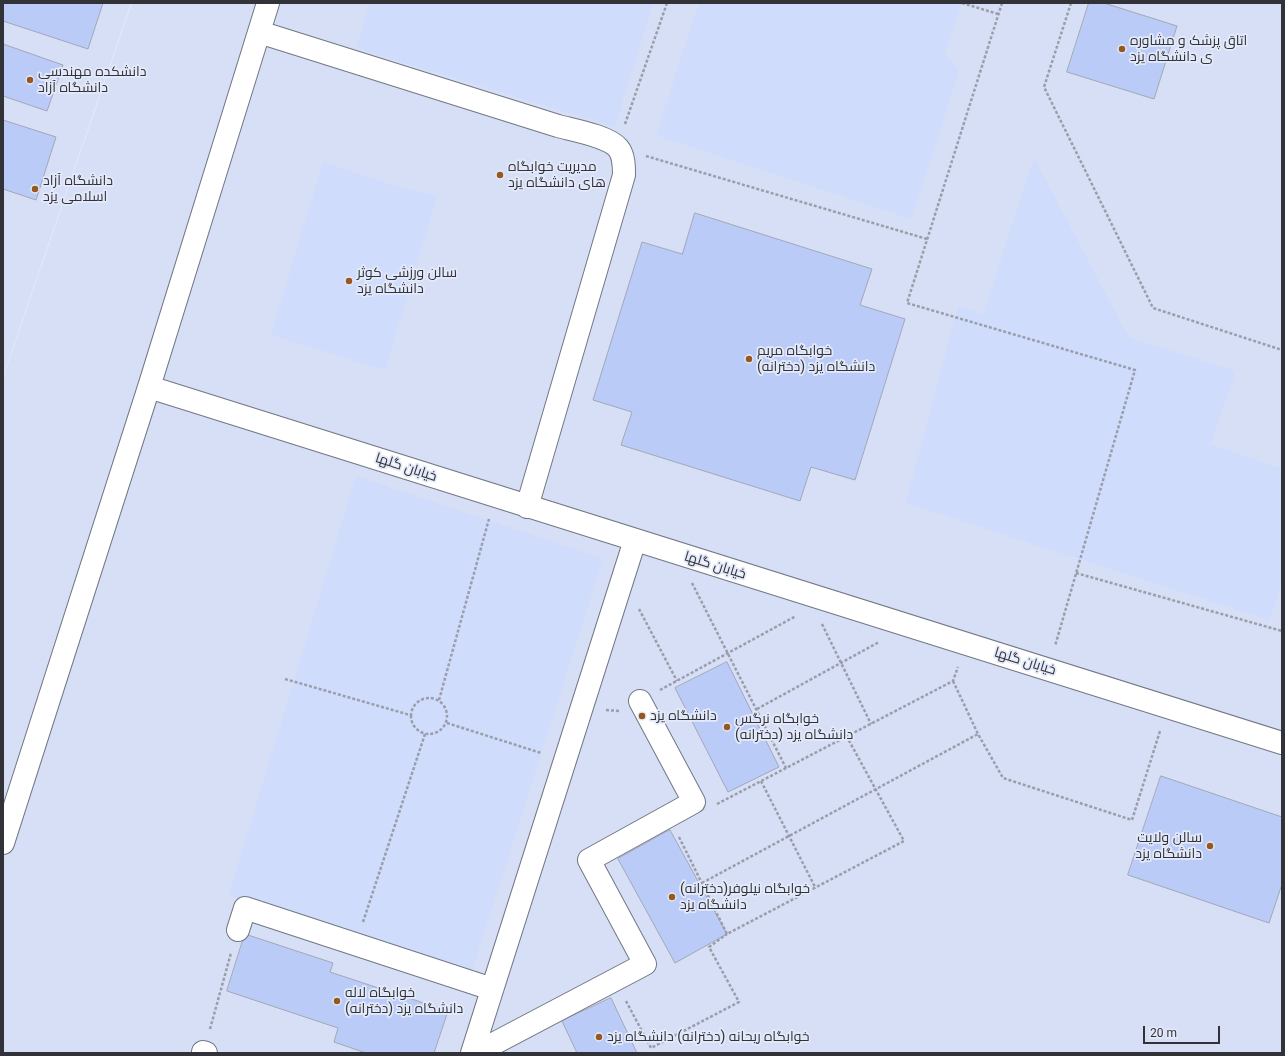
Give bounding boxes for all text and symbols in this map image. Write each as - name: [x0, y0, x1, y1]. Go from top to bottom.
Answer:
- place label: اتاق پزشک و مشاوره ی دانشگاه یزد: [1130, 33, 1247, 66]
- marker: اتاق پزشک و مشاوره ی دانشگاه یزد: [1117, 44, 1127, 54]
- place label: دانشکده مهندسی دانشگاه آزاد: [38, 64, 146, 96]
- marker: دانشکده مهندسی دانشگاه آزاد: [25, 75, 35, 85]
- place label: مدیریت خوابگاه های دانشگاه یزد: [508, 159, 606, 192]
- marker: مدیریت خوابگاه های دانشگاه یزد: [495, 170, 505, 180]
- place label: دانشگاه آزاد اسلامی یزد: [43, 173, 113, 206]
- marker: دانشگاه آزاد اسلامی یزد: [30, 184, 40, 194]
- place label: سالن ورزشی کوثر دانشگاه یزد: [357, 265, 457, 298]
- marker: سالن ورزشی کوثر دانشگاه یزد: [344, 276, 354, 286]
- place label: خوابگاه مریم (دخترانه) دانشگاه یزد: [757, 343, 875, 376]
- marker: خوابگاه مریم (دخترانه) دانشگاه یزد: [744, 354, 754, 364]
- street label: خیابان گلها: [373, 450, 439, 486]
- street label: خیابان گلها: [682, 549, 748, 583]
- street label: خیابان گلها: [992, 645, 1058, 679]
- place label: دانشگاه یزد: [650, 708, 717, 724]
- marker: دانشگاه یزد: [637, 711, 647, 721]
- place label: خوابگاه نرگس (دخترانه) دانشگاه یزد: [735, 711, 853, 744]
- marker: خوابگاه نرگس (دخترانه) دانشگاه یزد: [722, 722, 732, 732]
- place label: سالن ولایت دانشگاه یزد: [1135, 830, 1202, 862]
- marker: سالن ولایت دانشگاه یزد: [1205, 841, 1215, 851]
- place label: خوابگاه نیلوفر(دخترانه) دانشگاه یزد: [680, 881, 810, 914]
- marker: خوابگاه نیلوفر(دخترانه) دانشگاه یزد: [667, 892, 677, 902]
- place label: خوابگاه لاله (دخترانه) دانشگاه یزد: [345, 985, 463, 1018]
- marker: خوابگاه لاله (دخترانه) دانشگاه یزد: [332, 996, 342, 1006]
- scale bar: [1145, 1018, 1222, 1044]
- text: 20 m: [1150, 1026, 1177, 1040]
- place label: خوابگاه ریحانه (دخترانه) دانشگاه یزد: [607, 1029, 810, 1045]
- marker: خوابگاه ریحانه (دخترانه) دانشگاه یزد: [594, 1032, 604, 1042]

